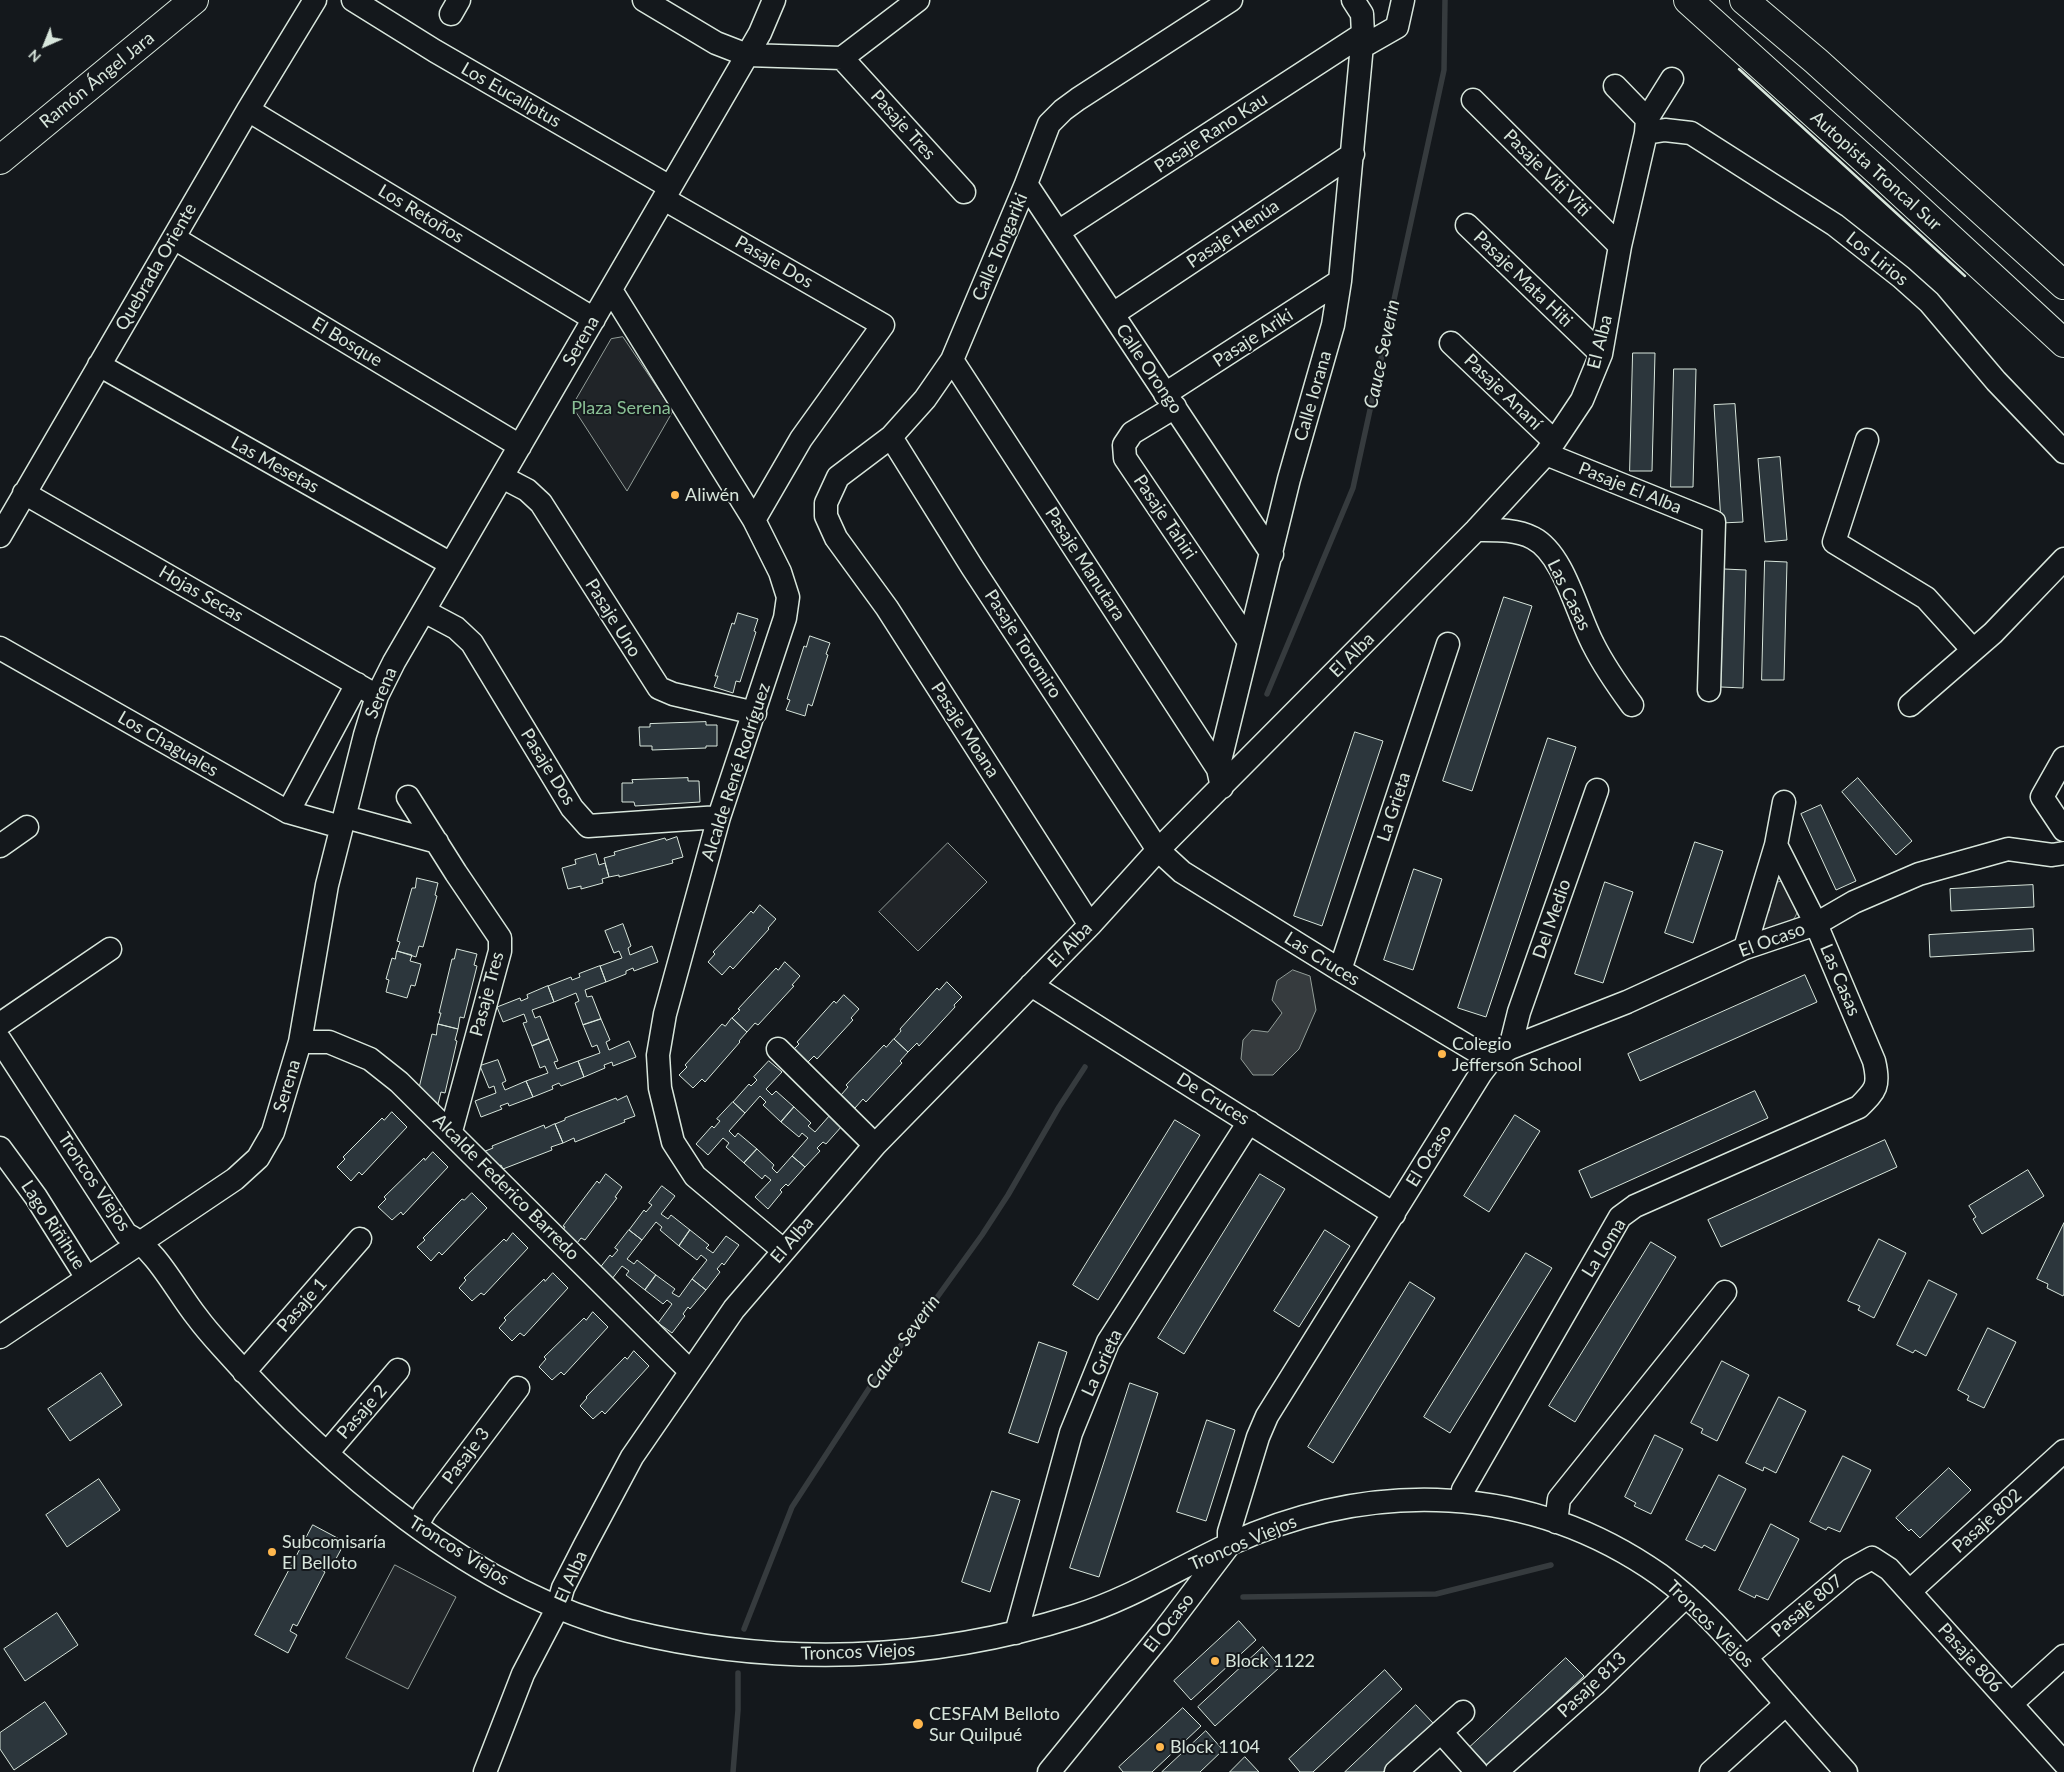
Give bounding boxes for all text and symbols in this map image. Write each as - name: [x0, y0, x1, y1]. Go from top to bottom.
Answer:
- north arrow: [20, 20, 70, 70]
- street label: Ramón Ángel Jara: [35, 27, 159, 133]
- text: N: [24, 46, 44, 66]
- street label: Los Eucaliptus: [457, 58, 565, 132]
- street label: Pasaje Tres: [866, 86, 940, 164]
- street label: Pasaje Rano Kau: [1150, 88, 1272, 178]
- street label: Autopista Troncal Sur: [1806, 107, 1946, 235]
- street label: Pasaje Viti Viti: [1499, 125, 1595, 221]
- street label: Los Retoños: [374, 180, 468, 248]
- street label: Calle Tongariki: [968, 190, 1032, 304]
- street label: Pasaje Henúa: [1183, 195, 1283, 273]
- street label: Quebrada Oriente: [111, 200, 201, 334]
- street label: Pasaje Mata Hiti: [1469, 226, 1577, 332]
- street label: Los Lirios: [1842, 227, 1912, 291]
- street label: Pasaje Dos: [731, 231, 817, 293]
- water label: Cauce Severin: [1359, 297, 1405, 411]
- street label: Pasaje Ariki: [1209, 304, 1297, 372]
- street label: Serena: [558, 312, 604, 370]
- street label: El Bosque: [308, 313, 386, 371]
- street label: El Alba: [1583, 313, 1617, 371]
- street label: Calle Orongo: [1111, 320, 1187, 418]
- street label: Calle Iorana: [1290, 348, 1336, 444]
- street label: Pasaje Ananí: [1459, 349, 1547, 435]
- park label: Plaza Serena: [571, 397, 671, 419]
- street label: Las Mesetas: [227, 432, 323, 498]
- street label: Pasaje El Alba: [1575, 458, 1685, 518]
- street label: Pasaje Tahiri: [1129, 471, 1201, 563]
- place label: Aliwén: [685, 484, 739, 506]
- marker: Aliwén: [669, 489, 681, 501]
- street label: Pasaje Manutara: [1040, 503, 1130, 625]
- street label: Las Casas: [1543, 556, 1595, 634]
- street label: Hojas Secas: [155, 561, 247, 627]
- street label: Pasaje Uno: [581, 575, 645, 661]
- street label: Pasaje Toromiro: [980, 586, 1066, 702]
- street label: El Alba: [1325, 628, 1379, 682]
- street label: Serena: [361, 664, 401, 722]
- street label: Pasaje Moana: [926, 678, 1004, 782]
- street label: Alcalde René Rodríguez: [697, 680, 775, 864]
- street label: Los Chaguales: [114, 707, 222, 781]
- street label: Pasaje Dos: [516, 725, 580, 809]
- street label: La Grieta: [1373, 770, 1415, 844]
- street label: Del Medio: [1528, 876, 1576, 962]
- street label: El Alba: [1043, 918, 1097, 972]
- street label: El Ocaso: [1736, 918, 1808, 962]
- street label: Las Cruces: [1280, 927, 1364, 991]
- street label: Las Casas: [1815, 941, 1865, 1019]
- street label: Pasaje Tres: [465, 949, 509, 1039]
- place label: Colegio Jefferson School: [1452, 1033, 1582, 1076]
- marker: Colegio Jefferson School: [1436, 1048, 1448, 1060]
- street label: Serena: [269, 1057, 305, 1115]
- street label: De Cruces: [1173, 1068, 1253, 1130]
- street label: Alcalde Federico Barredo: [428, 1109, 584, 1265]
- street label: El Ocaso: [1402, 1121, 1456, 1191]
- street label: Troncos Viejos: [53, 1129, 135, 1235]
- street label: Lago Riñihue: [16, 1176, 90, 1274]
- street label: El Alba: [766, 1212, 818, 1268]
- street label: La Loma: [1578, 1215, 1630, 1281]
- street label: Pasaje 1: [273, 1273, 331, 1337]
- water label: Cauce Severin: [861, 1290, 945, 1394]
- street label: La Grieta: [1077, 1326, 1127, 1400]
- street label: Pasaje 2: [333, 1380, 391, 1444]
- street label: Pasaje 3: [438, 1424, 494, 1488]
- street label: Pasaje 802: [1948, 1484, 2026, 1558]
- street label: Troncos Viejos: [1186, 1511, 1300, 1575]
- street label: Troncos Viejos: [405, 1512, 513, 1590]
- place label: Subcomisaría El Belloto: [282, 1531, 386, 1574]
- marker: Subcomisaría El Belloto: [266, 1546, 278, 1558]
- street label: El Alba: [550, 1548, 592, 1606]
- street label: Pasaje 807: [1767, 1570, 1847, 1642]
- street label: Troncos Viejos: [1662, 1576, 1758, 1672]
- street label: El Ocaso: [1139, 1589, 1199, 1657]
- street label: Pasaje 806: [1933, 1619, 2007, 1697]
- street label: Troncos Viejos: [800, 1639, 916, 1665]
- street label: Pasaje 813: [1553, 1648, 1631, 1722]
- place label: Block 1122: [1225, 1650, 1315, 1672]
- marker: Block 1122: [1209, 1655, 1221, 1667]
- place label: CESFAM Belloto Sur Quilpué: [929, 1703, 1060, 1746]
- marker: CESFAM Belloto Sur Quilpué: [911, 1717, 925, 1731]
- place label: Block 1104: [1170, 1736, 1260, 1758]
- marker: Block 1104: [1154, 1741, 1166, 1753]

